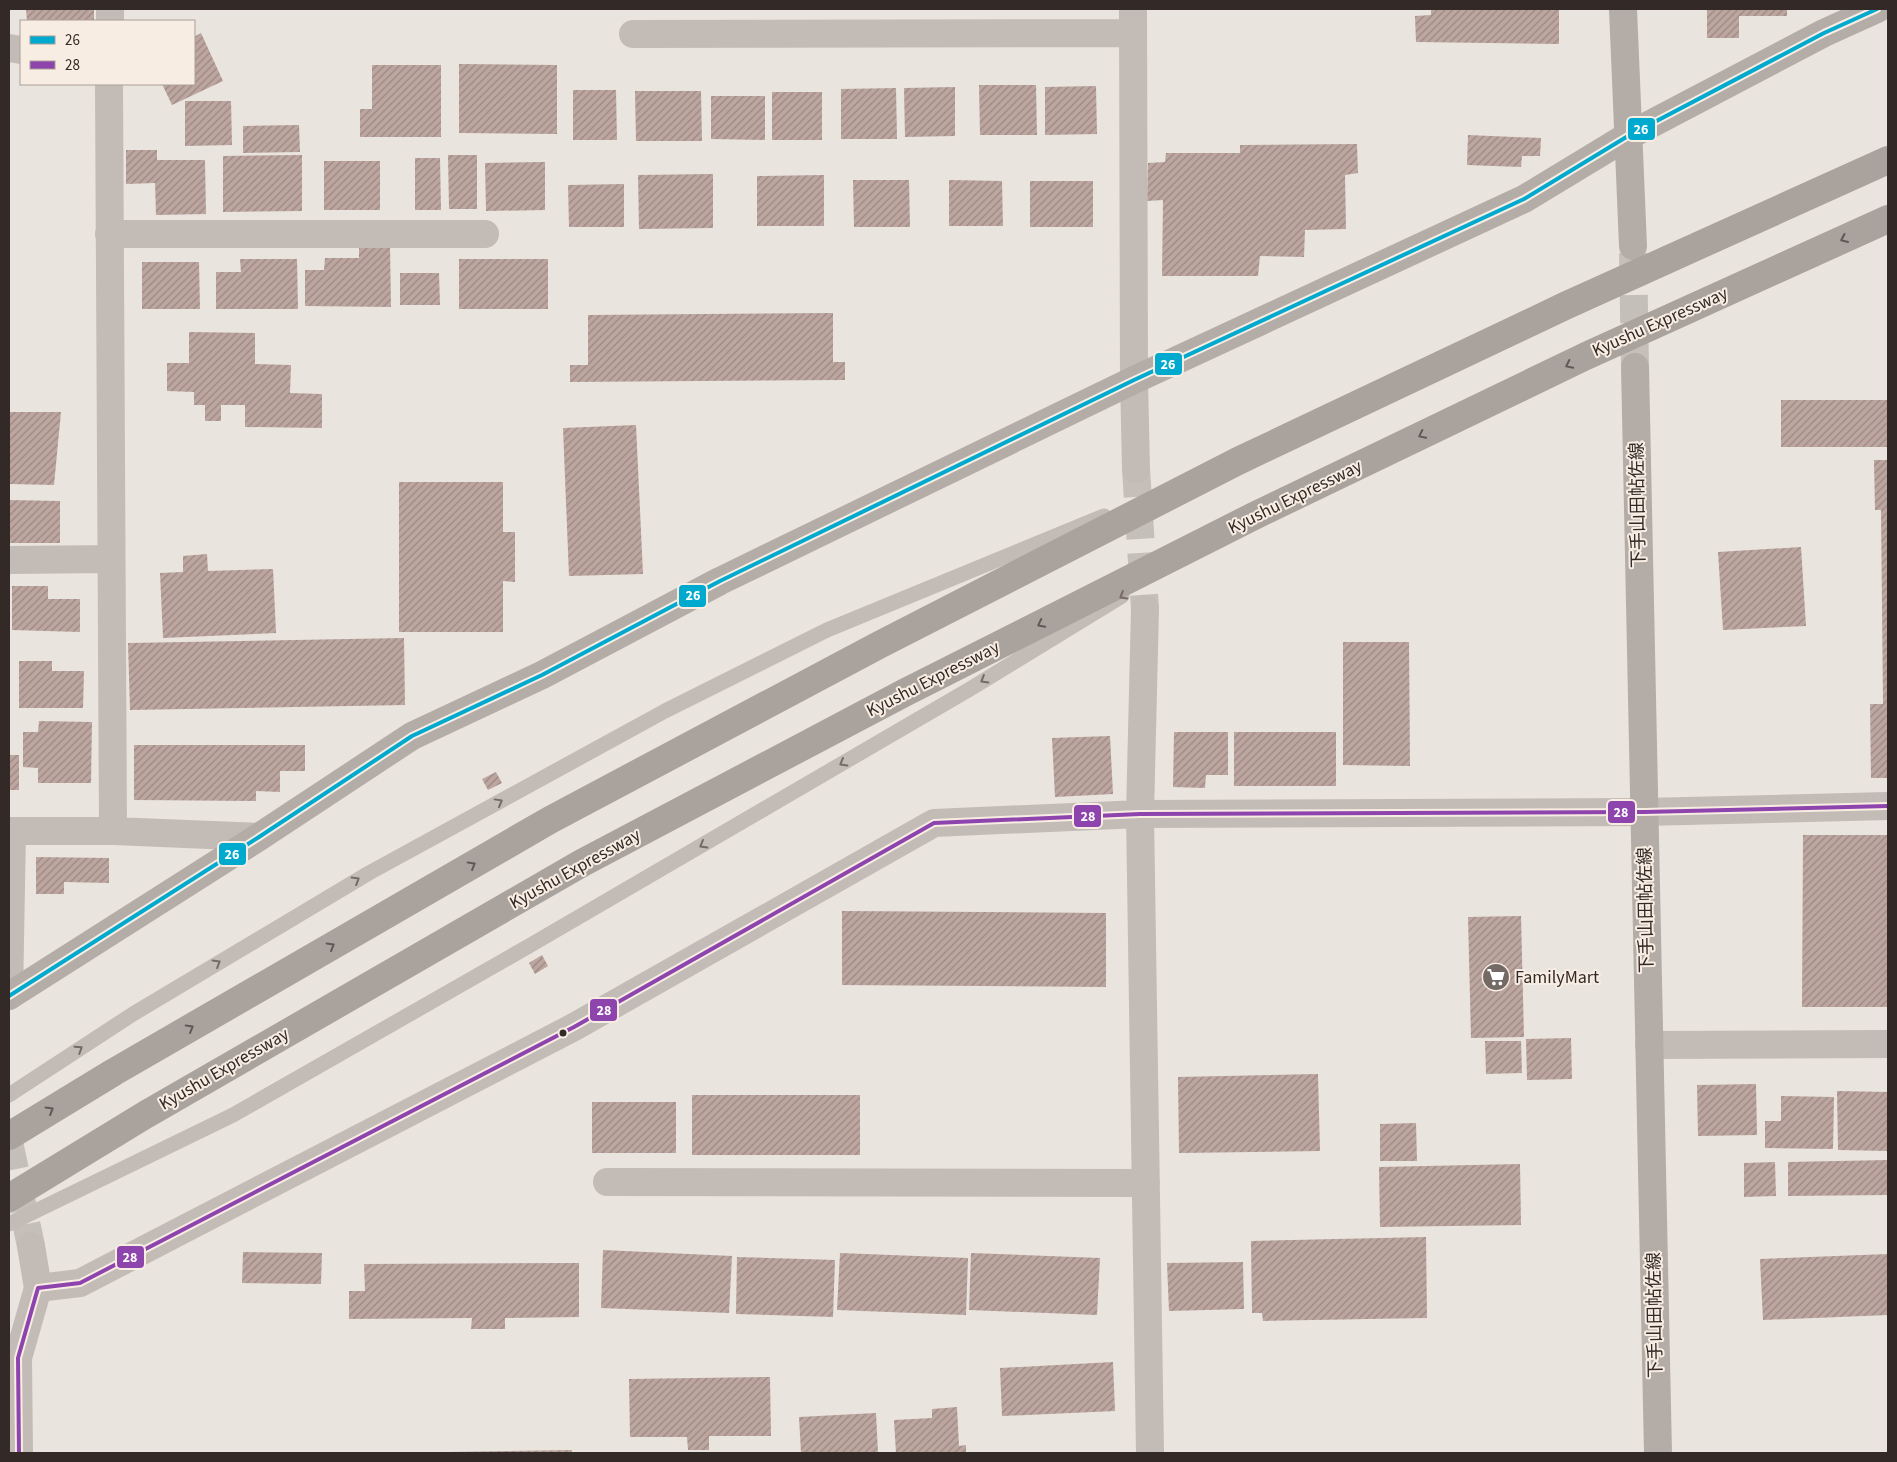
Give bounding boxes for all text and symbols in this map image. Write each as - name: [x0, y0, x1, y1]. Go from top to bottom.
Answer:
- legend: [20, 20, 195, 85]
- text: 26: [65, 30, 80, 51]
- text: 28: [65, 55, 80, 76]
- line badge: 26: [1627, 117, 1656, 141]
- text: 26: [1634, 120, 1648, 140]
- one-way arrow: [1840, 232, 1849, 243]
- street label: Kyushu Expressway: [1588, 281, 1732, 363]
- line badge: 26: [1154, 352, 1183, 376]
- text: 26: [1161, 355, 1175, 375]
- one-way arrow: [1565, 358, 1574, 369]
- one-way arrow: [1419, 429, 1428, 439]
- street label: 下手山田帖佐線: [1624, 442, 1652, 568]
- street label: Kyushu Expressway: [1224, 453, 1367, 540]
- line badge: 26: [678, 584, 707, 608]
- text: 26: [686, 586, 700, 606]
- one-way arrow: [1119, 590, 1128, 600]
- one-way arrow: [1038, 618, 1047, 628]
- street label: Kyushu Expressway: [862, 634, 1004, 723]
- one-way arrow: [980, 674, 989, 684]
- one-way arrow: [840, 756, 849, 766]
- one-way arrow: [493, 798, 502, 808]
- line badge: 28: [1607, 800, 1636, 824]
- text: 28: [1614, 803, 1628, 823]
- line badge: 28: [1073, 804, 1102, 828]
- text: 28: [1081, 807, 1095, 827]
- street label: Kyushu Expressway: [505, 822, 646, 915]
- one-way arrow: [700, 838, 709, 848]
- line badge: 26: [218, 842, 247, 866]
- text: 26: [225, 845, 239, 865]
- street label: 下手山田帖佐線: [1632, 847, 1660, 973]
- one-way arrow: [466, 861, 475, 871]
- one-way arrow: [351, 877, 360, 887]
- one-way arrow: [326, 943, 335, 953]
- one-way arrow: [211, 960, 220, 970]
- supermarket icon: FamilyMart: [1481, 962, 1511, 992]
- place label: FamilyMart: [1515, 965, 1599, 990]
- line badge: 28: [589, 998, 618, 1022]
- text: 28: [597, 1001, 611, 1021]
- street label: Kyushu Expressway: [154, 1021, 294, 1116]
- one-way arrow: [185, 1024, 194, 1034]
- unlabelled marker: [558, 1028, 568, 1038]
- one-way arrow: [73, 1046, 82, 1055]
- one-way arrow: [45, 1107, 54, 1117]
- line badge: 28: [116, 1245, 145, 1269]
- text: 28: [123, 1248, 137, 1268]
- street label: 下手山田帖佐線: [1641, 1252, 1669, 1378]

